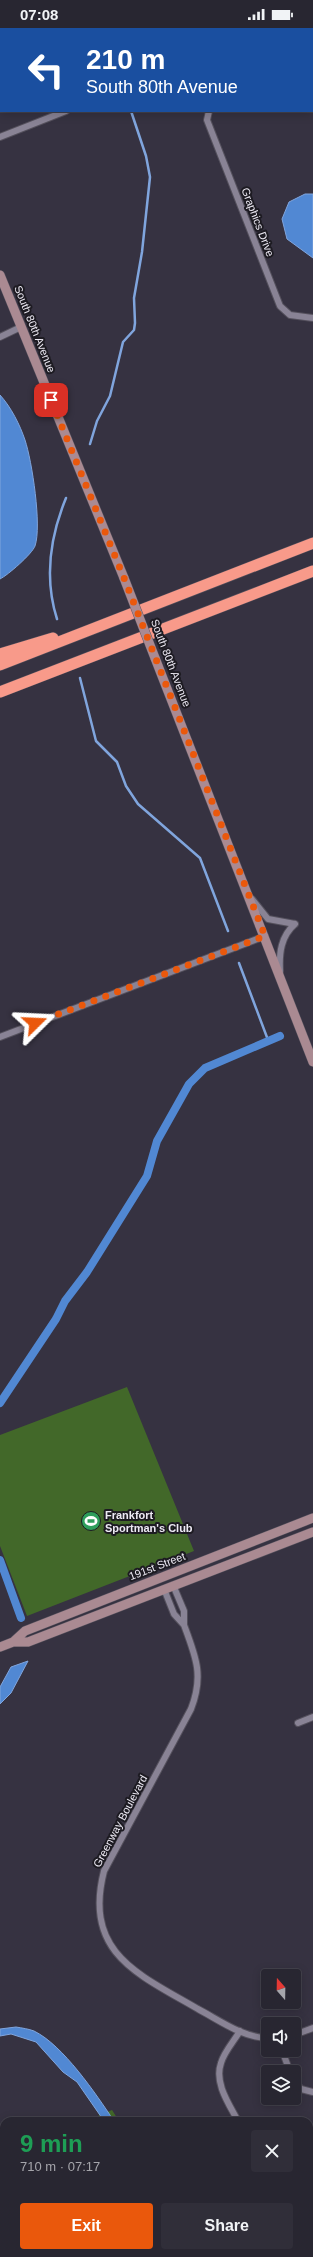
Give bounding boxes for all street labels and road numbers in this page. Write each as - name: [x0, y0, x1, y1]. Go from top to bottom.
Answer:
- street label: Graphics Drive: [239, 186, 277, 258]
- street label: South 80th Avenue: [12, 284, 58, 374]
- street label: South 80th Avenue: [149, 618, 193, 708]
- street label: 191st Street: [127, 1550, 187, 1582]
- street label: Greenway Boulevard: [91, 1773, 149, 1869]

